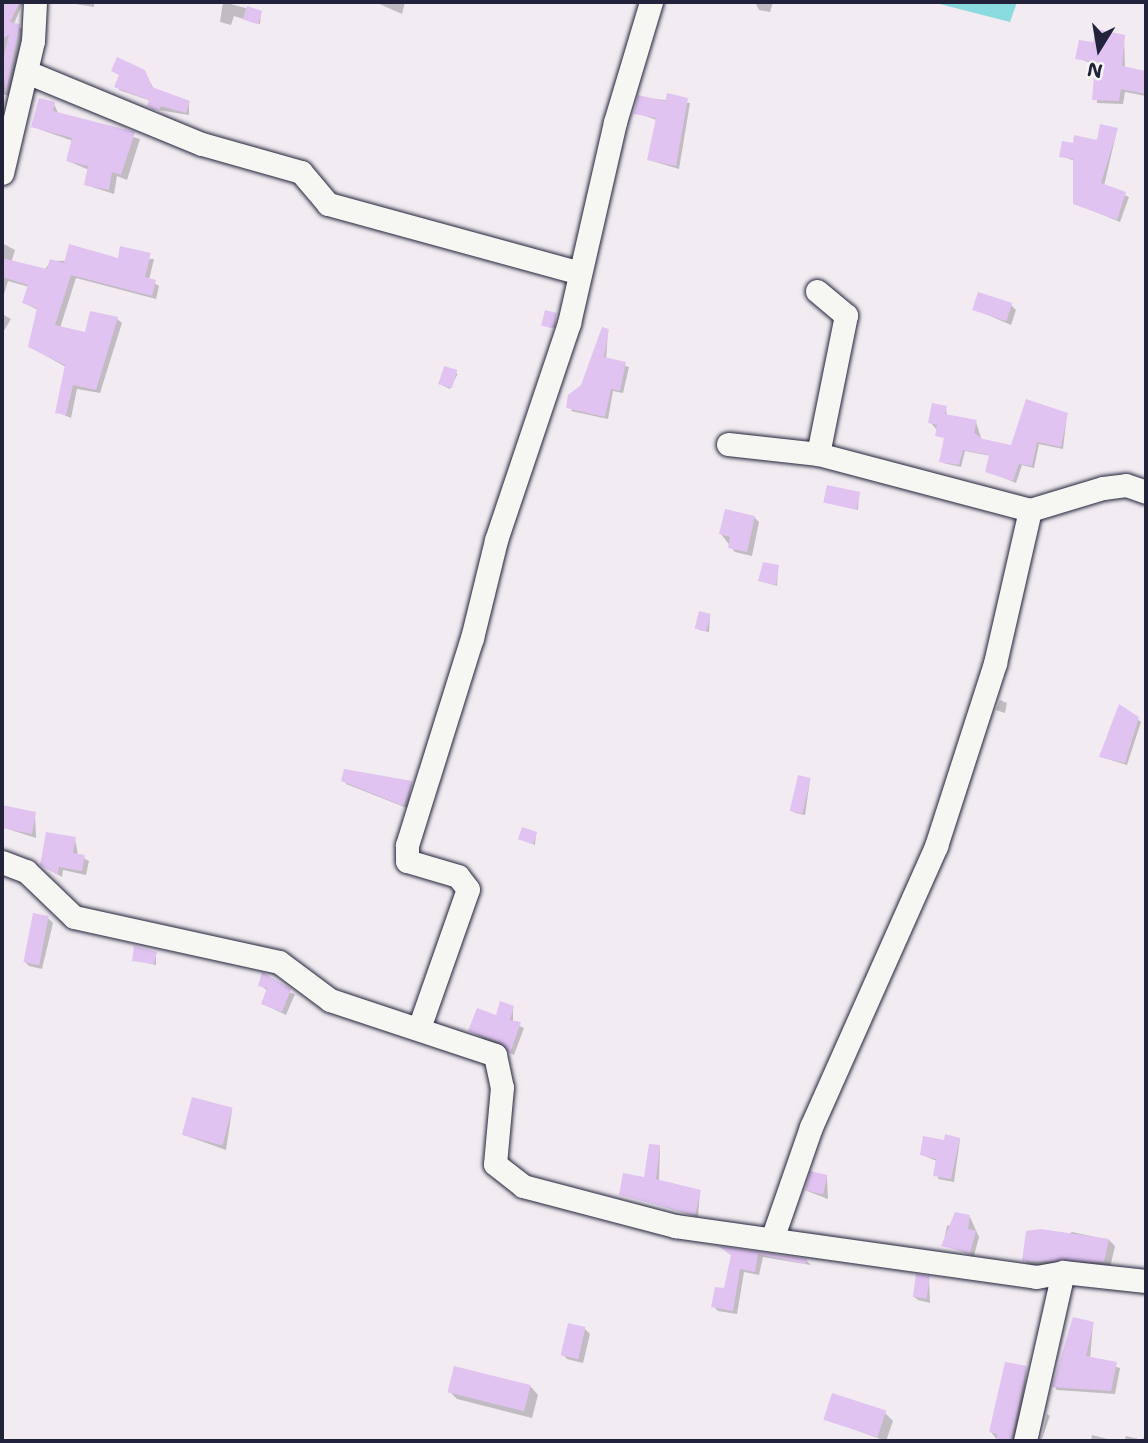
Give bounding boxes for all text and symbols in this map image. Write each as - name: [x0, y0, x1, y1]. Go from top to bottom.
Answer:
- north arrow: [1064, 14, 1134, 84]
- text: N: [1085, 56, 1105, 84]

